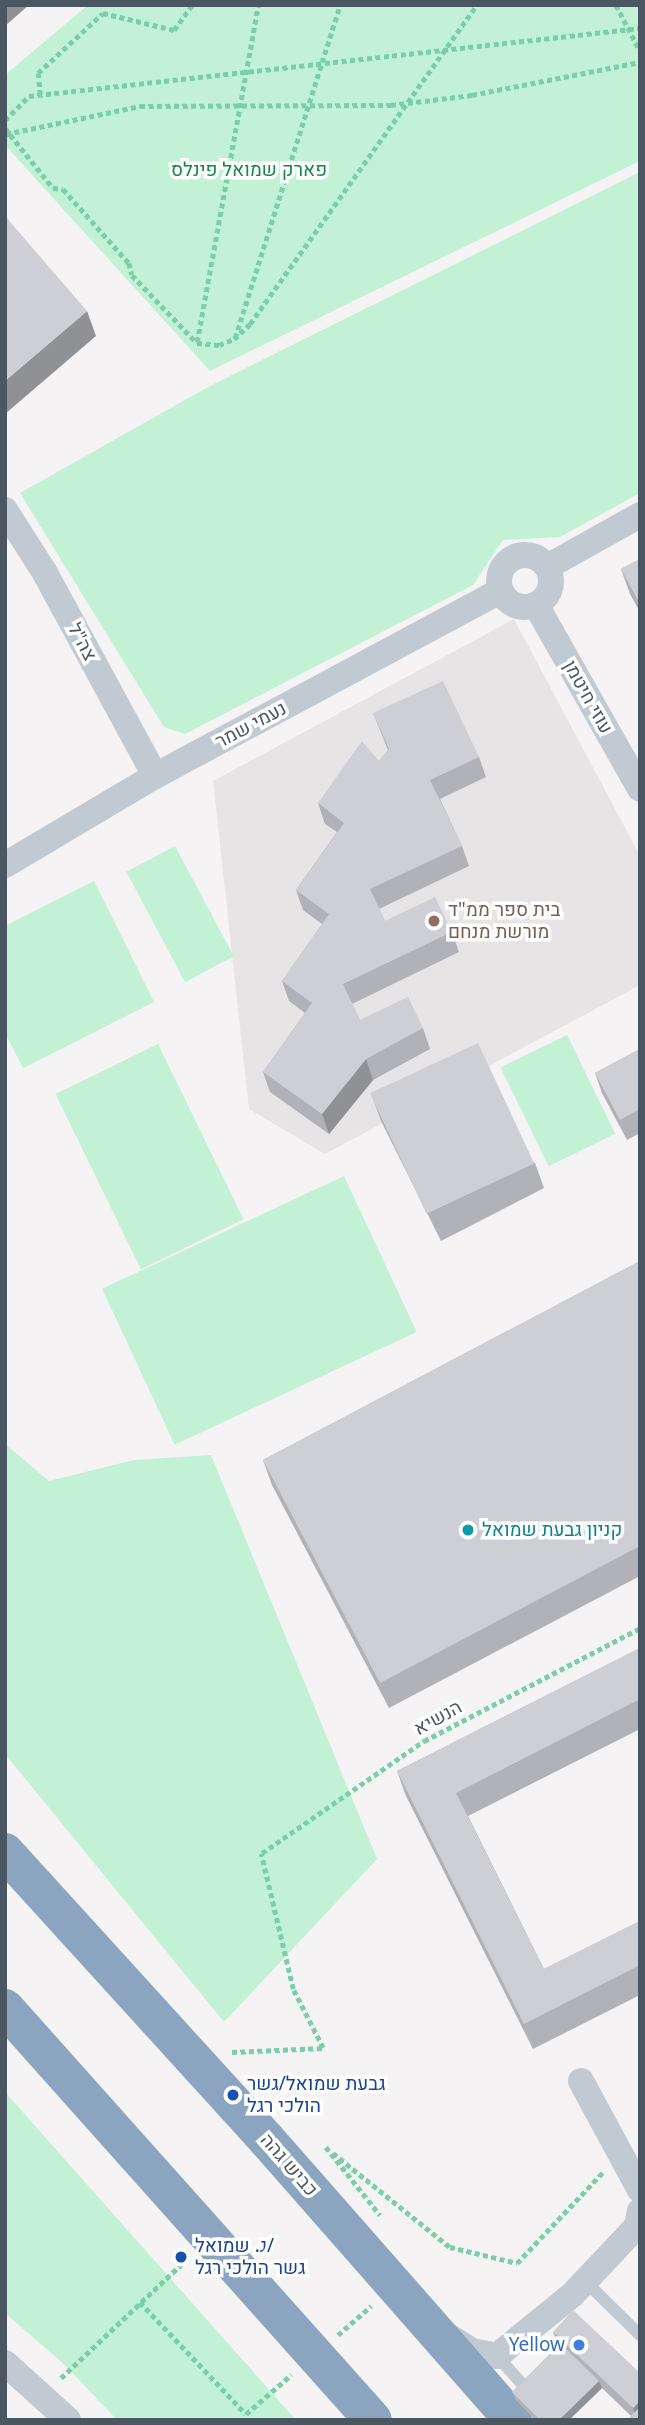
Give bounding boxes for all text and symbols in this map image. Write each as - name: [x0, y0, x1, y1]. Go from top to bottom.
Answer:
- park label: פארק שמואל פינלס: [171, 159, 327, 181]
- street label: צה"ל: [63, 619, 101, 665]
- street label: עוזי חיטמן: [559, 656, 617, 738]
- street label: נעמי שמר: [212, 697, 290, 753]
- place label: בית ספר ממ"ד מורשת מנחם: [448, 899, 561, 943]
- marker: בית ספר ממ"ד מורשת מנחם: [426, 913, 442, 929]
- place label: קניון גבעת שמואל: [482, 1519, 622, 1541]
- marker: קניון גבעת שמואל: [460, 1522, 476, 1538]
- street label: הנשיא: [410, 1696, 466, 1740]
- place label: גבעת שמואל/גשר הולכי רגל: [247, 2073, 386, 2117]
- marker: גבעת שמואל/גשר הולכי רגל: [225, 2087, 241, 2103]
- street label: כביש גהה: [256, 2129, 322, 2201]
- place label: ג. שמואל/ גשר הולכי רגל: [195, 2235, 306, 2279]
- marker: ג. שמואל/ גשר הולכי רגל: [173, 2249, 189, 2265]
- place label: Yellow: [509, 2334, 565, 2356]
- marker: Yellow: [571, 2337, 587, 2353]

